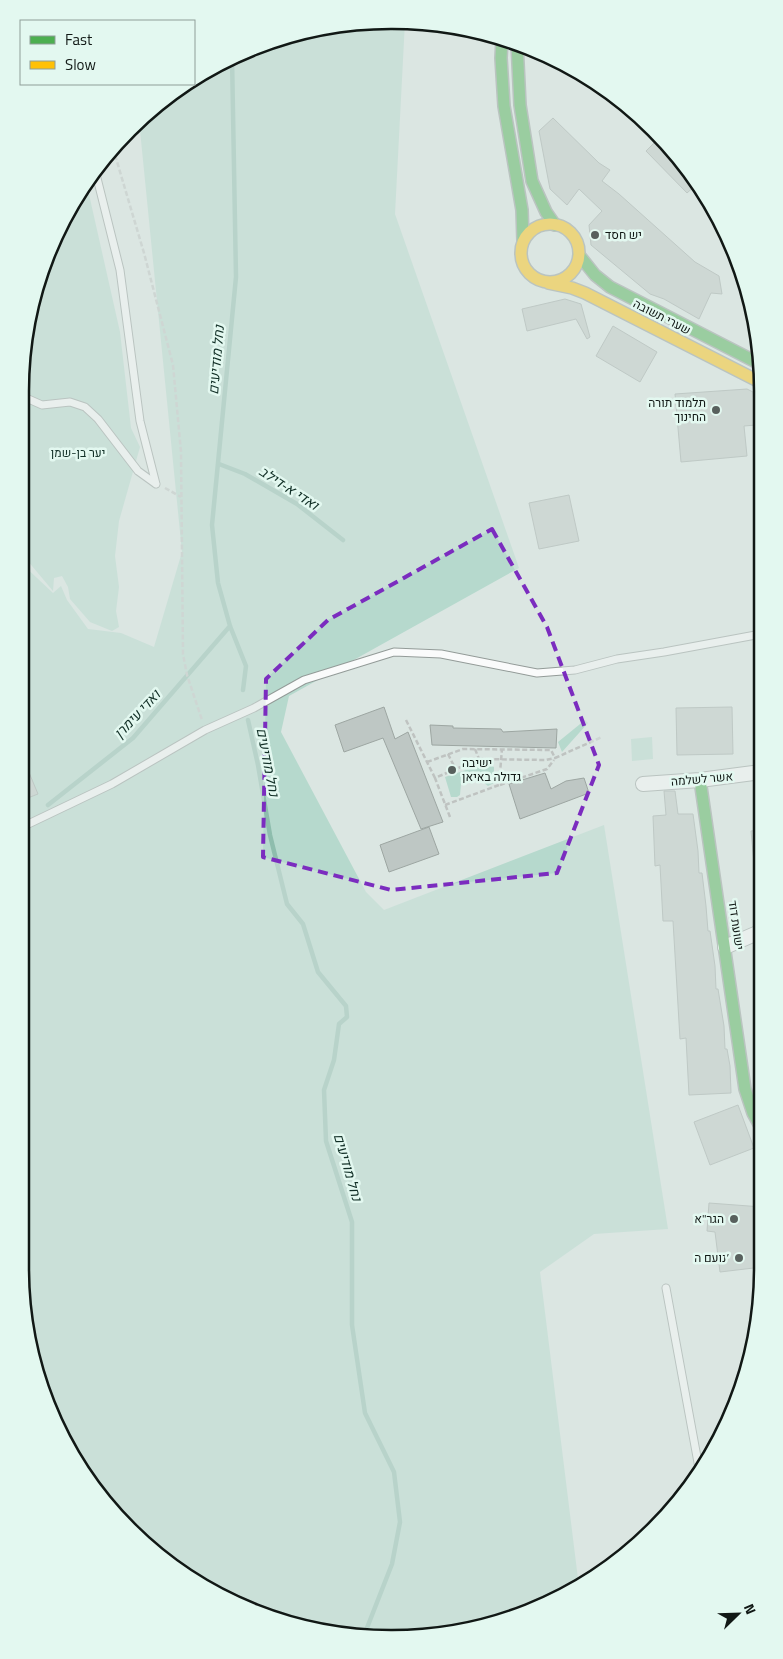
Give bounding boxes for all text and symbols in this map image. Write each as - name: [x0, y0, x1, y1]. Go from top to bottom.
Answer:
- legend: [20, 20, 195, 85]
- text: Fast: [65, 28, 93, 51]
- text: Slow: [65, 53, 96, 76]
- place label: יש חסד: [605, 225, 642, 244]
- marker: יש חסד: [589, 229, 601, 241]
- street label: שערי תשובה: [630, 294, 694, 339]
- water label: נחל מודיעים: [202, 323, 229, 396]
- place label: תלמוד תורה החינוך: [648, 393, 706, 426]
- marker: תלמוד תורה החינוך: [710, 404, 722, 416]
- park label: יער בן-שמן: [51, 443, 105, 462]
- water label: ואדי א-דילב: [255, 460, 324, 515]
- water label: ואדי עימרן: [109, 684, 165, 743]
- water label: נחל מודיעים: [252, 726, 286, 799]
- place label: ישיבה גדולה באיאן: [462, 753, 521, 786]
- marker: ישיבה גדולה באיאן: [446, 764, 458, 776]
- street label: אשר לשלמה: [670, 766, 734, 791]
- street label: ישועת דוד: [724, 899, 749, 951]
- water label: נחל מודיעים: [329, 1131, 368, 1204]
- place label: הגר"א: [694, 1209, 724, 1228]
- marker: הגר"א: [728, 1213, 740, 1225]
- place label: נועם ה’: [694, 1248, 729, 1267]
- marker: נועם ה’: [733, 1252, 745, 1264]
- north arrow: [713, 1589, 763, 1639]
- text: N: [739, 1600, 762, 1617]

